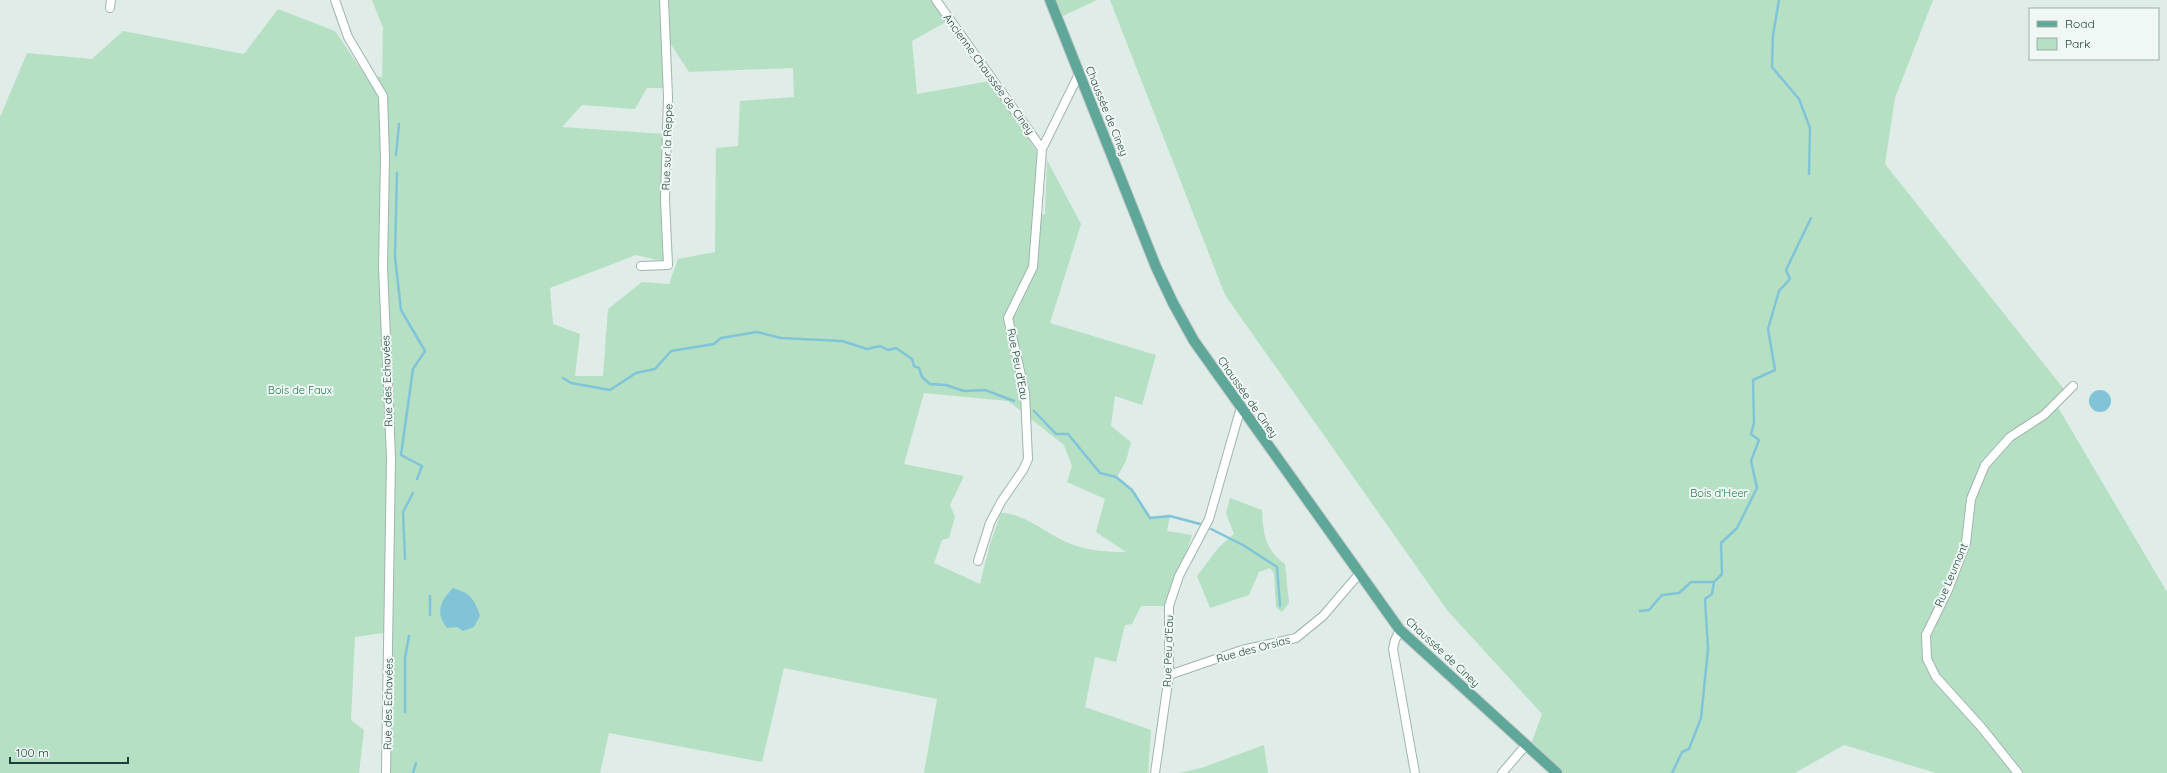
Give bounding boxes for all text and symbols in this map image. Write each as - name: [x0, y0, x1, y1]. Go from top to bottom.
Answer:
- legend: [2029, 8, 2159, 60]
- street label: Ancienne Chaussée de Ciney: [940, 11, 1038, 137]
- text: Road: [2065, 16, 2095, 31]
- text: Park: [2065, 36, 2090, 51]
- street label: Chaussée de Ciney: [1082, 64, 1132, 158]
- street label: Rue sur la Reppe: [658, 103, 676, 191]
- street label: Rue Peu d'Eau: [1004, 327, 1032, 401]
- street label: Rue des Echavées: [378, 335, 396, 427]
- street label: Chaussée de Ciney: [1215, 354, 1281, 440]
- park label: Bois de Faux: [268, 383, 332, 397]
- park label: Bois d'Heer: [1690, 486, 1749, 500]
- street label: Rue Leumont: [1931, 541, 1971, 609]
- street label: Chaussée de Ciney: [1403, 614, 1483, 690]
- street label: Rue Peu d'Eau: [1160, 615, 1176, 687]
- street label: Rue des Orsias: [1215, 632, 1291, 666]
- street label: Rue des Echavées: [380, 658, 396, 750]
- scale bar: [10, 739, 128, 765]
- text: 100 m: [16, 745, 49, 760]

